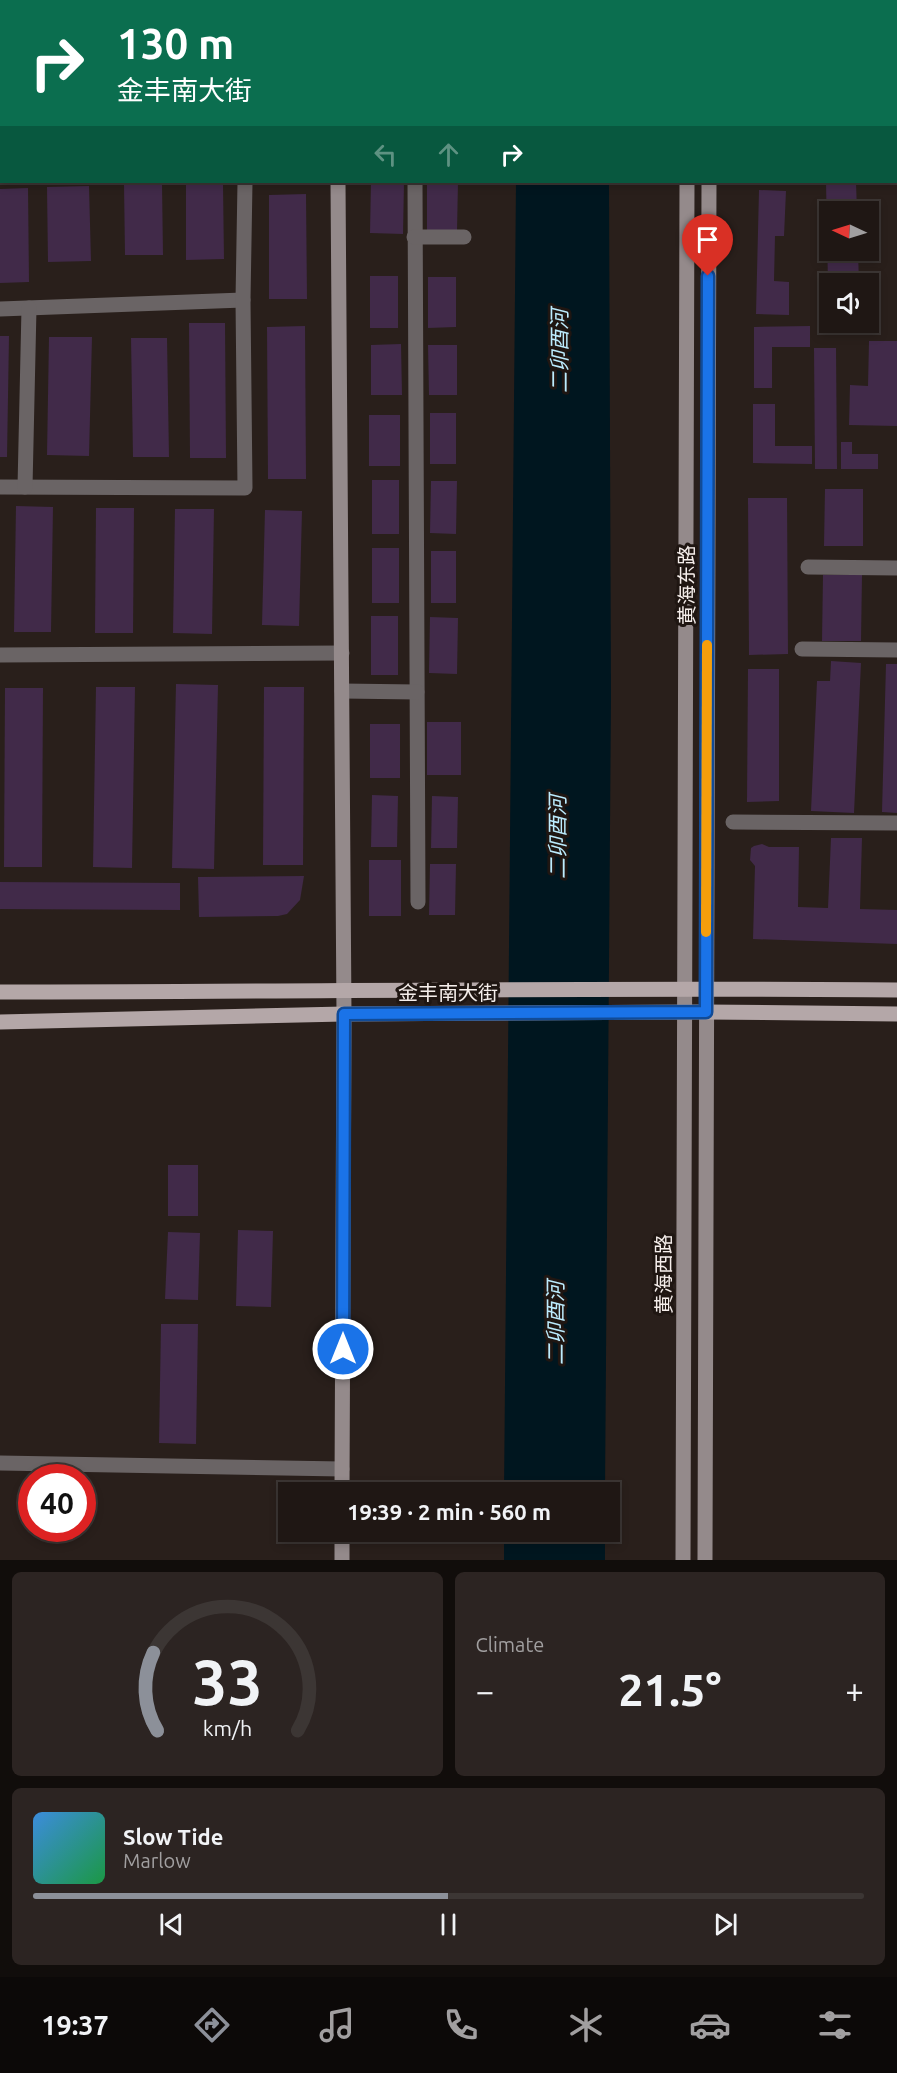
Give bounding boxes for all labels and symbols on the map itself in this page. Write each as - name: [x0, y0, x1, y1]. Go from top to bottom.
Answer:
- north arrow: [819, 201, 879, 261]
- pin: [682, 214, 733, 276]
- water label: 二卯酉河: [547, 305, 571, 393]
- street label: 黄海东路: [675, 545, 698, 625]
- water label: 二卯酉河: [545, 791, 569, 879]
- street label: 金丰南大街: [398, 981, 498, 1004]
- street label: 黄海西路: [652, 1234, 675, 1314]
- water label: 二卯酉河: [543, 1277, 567, 1365]
- position arrow: [311, 1317, 375, 1381]
- speed limit sign: 40: [18, 1464, 96, 1542]

